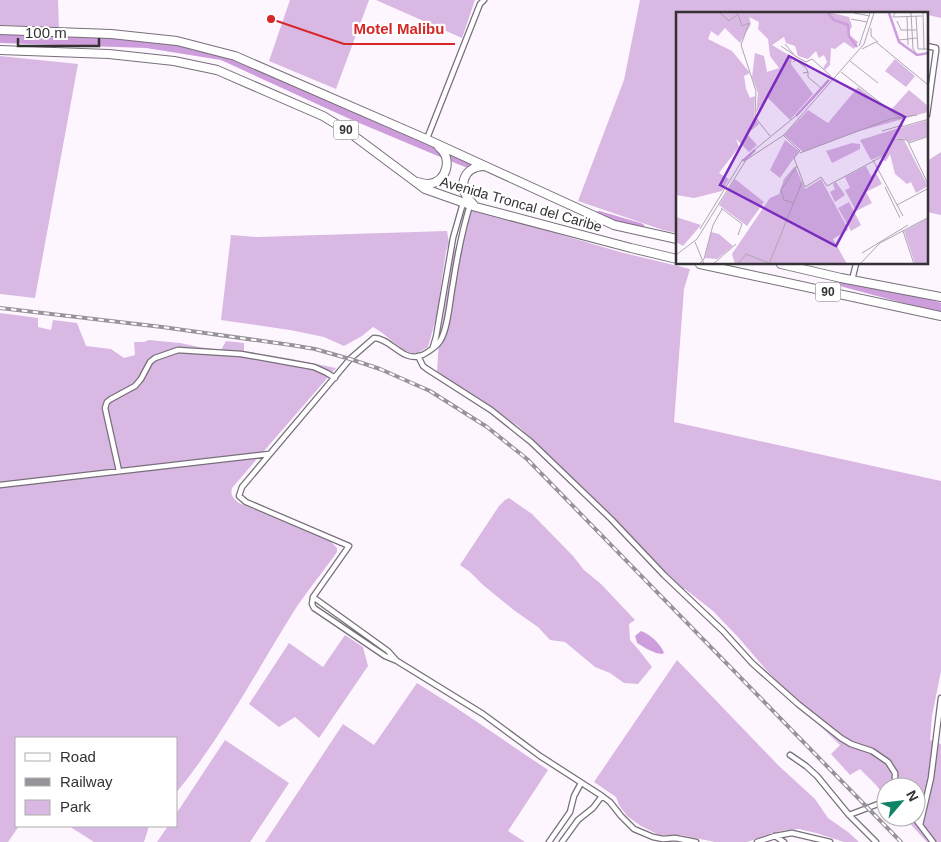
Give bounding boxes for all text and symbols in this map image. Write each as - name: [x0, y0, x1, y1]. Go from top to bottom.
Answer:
- inset map: [676, 12, 928, 265]
- callout: Motel Malibu: [344, 14, 455, 44]
- scale bar: [18, 15, 99, 47]
- text: Motel Malibu: [354, 20, 444, 37]
- text: 100 m: [25, 24, 67, 41]
- road number: 90: [334, 120, 358, 140]
- street label: Avenida Troncal del Caribe: [438, 173, 604, 235]
- road number: 90: [816, 282, 840, 302]
- legend: [15, 737, 178, 827]
- text: Road: [60, 748, 96, 765]
- text: Railway: [60, 773, 113, 790]
- north arrow: [876, 777, 926, 827]
- text: N: [903, 788, 922, 804]
- text: Park: [60, 798, 91, 815]

